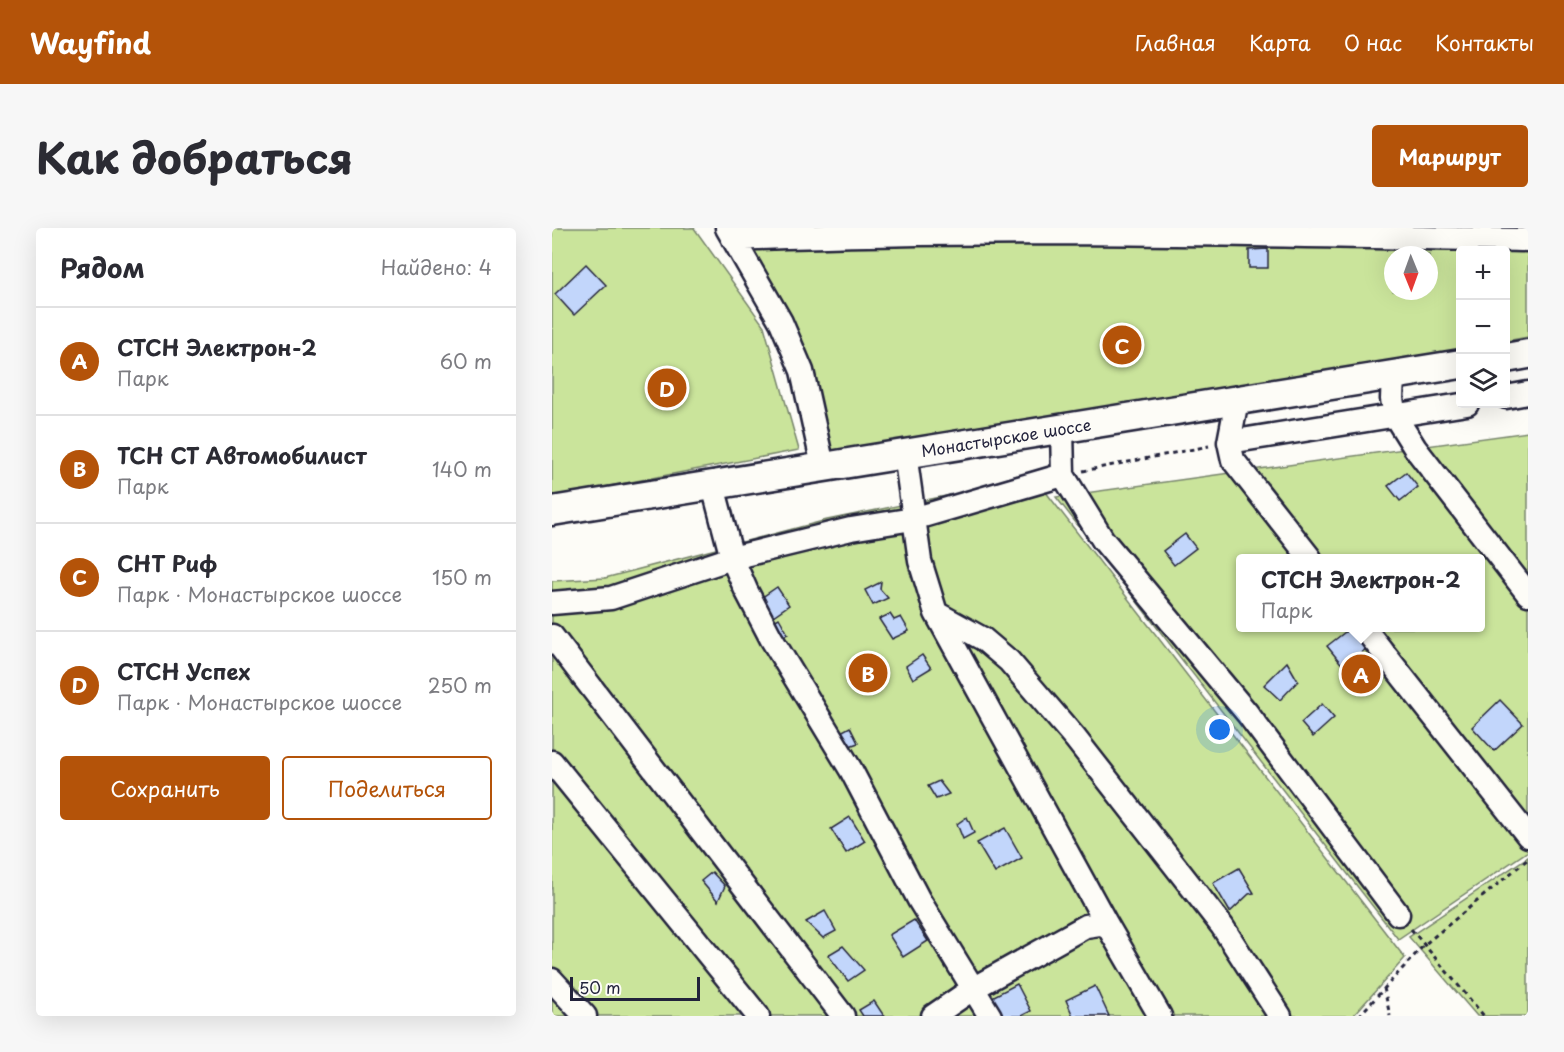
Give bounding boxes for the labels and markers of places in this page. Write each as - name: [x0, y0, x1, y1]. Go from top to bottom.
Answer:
- pin: C: [1102, 322, 1142, 368]
- pin: D: [648, 366, 686, 410]
- pin: B: [848, 650, 888, 696]
- pin: A: [1342, 652, 1380, 696]

